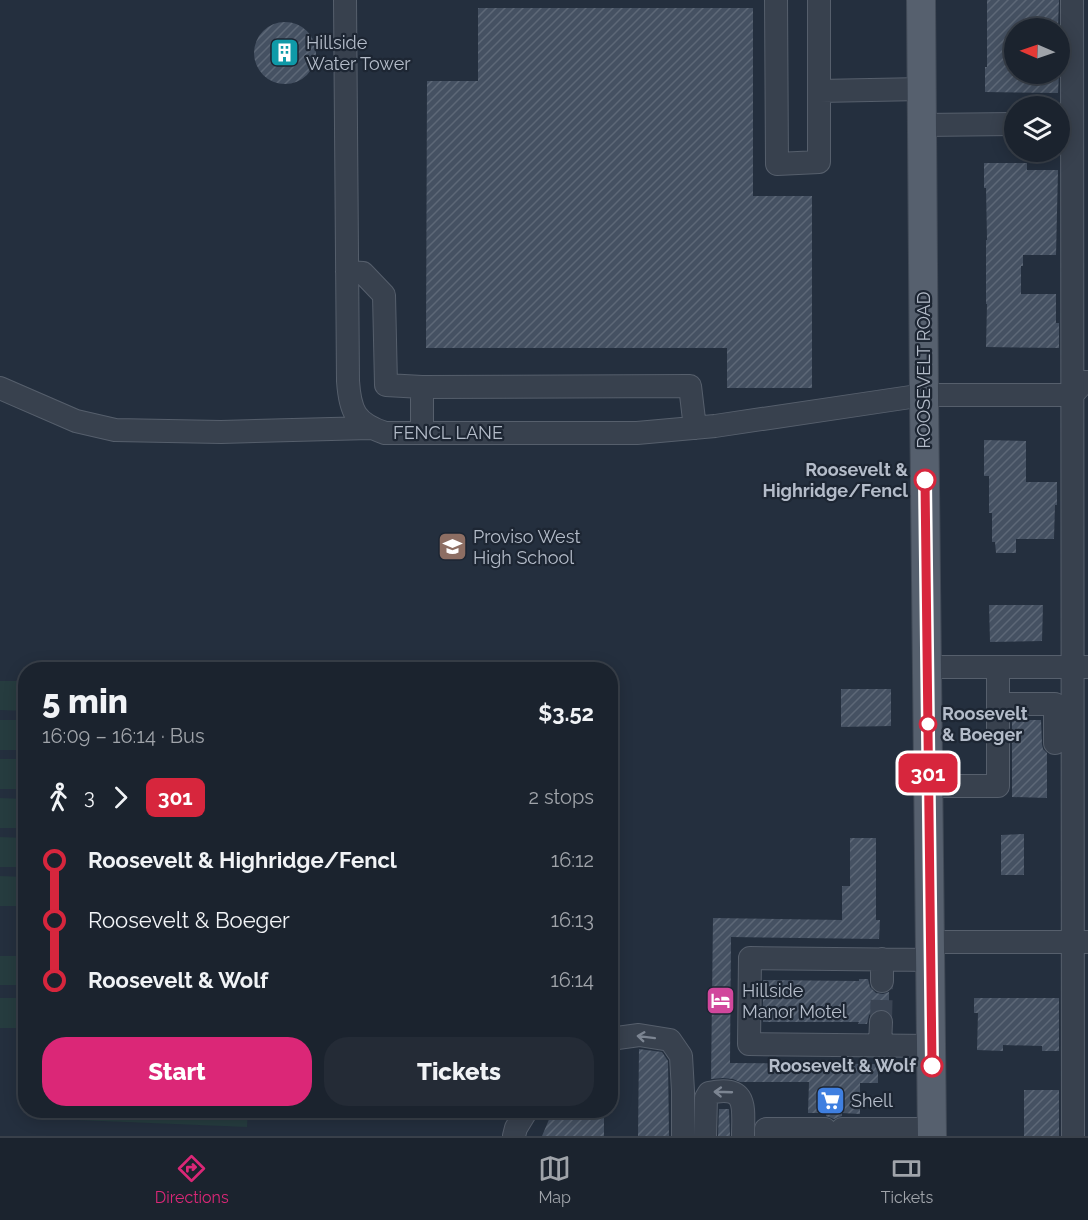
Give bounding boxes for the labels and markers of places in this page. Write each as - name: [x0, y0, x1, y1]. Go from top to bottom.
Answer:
- place label: Hillside Water Tower: [306, 32, 411, 74]
- building icon: Hillside Water Tower: [269, 37, 301, 69]
- place label: Roosevelt & Highridge/Fencl: [763, 459, 908, 501]
- marker: Roosevelt & Highridge/Fencl: [914, 469, 936, 491]
- place label: Proviso West High School: [473, 526, 580, 568]
- school or university icon: Proviso West High School: [436, 531, 468, 563]
- place label: Roosevelt & Boeger: [942, 703, 1028, 745]
- marker: Roosevelt & Boeger: [919, 715, 937, 733]
- place label: Hillside Manor Motel: [742, 980, 847, 1022]
- hotel icon: Hillside Manor Motel: [705, 985, 737, 1017]
- place label: Roosevelt & Wolf: [769, 1055, 917, 1076]
- marker: Roosevelt & Wolf: [921, 1055, 943, 1077]
- supermarket icon: Shell: [814, 1085, 846, 1117]
- place label: Shell: [851, 1090, 893, 1111]

